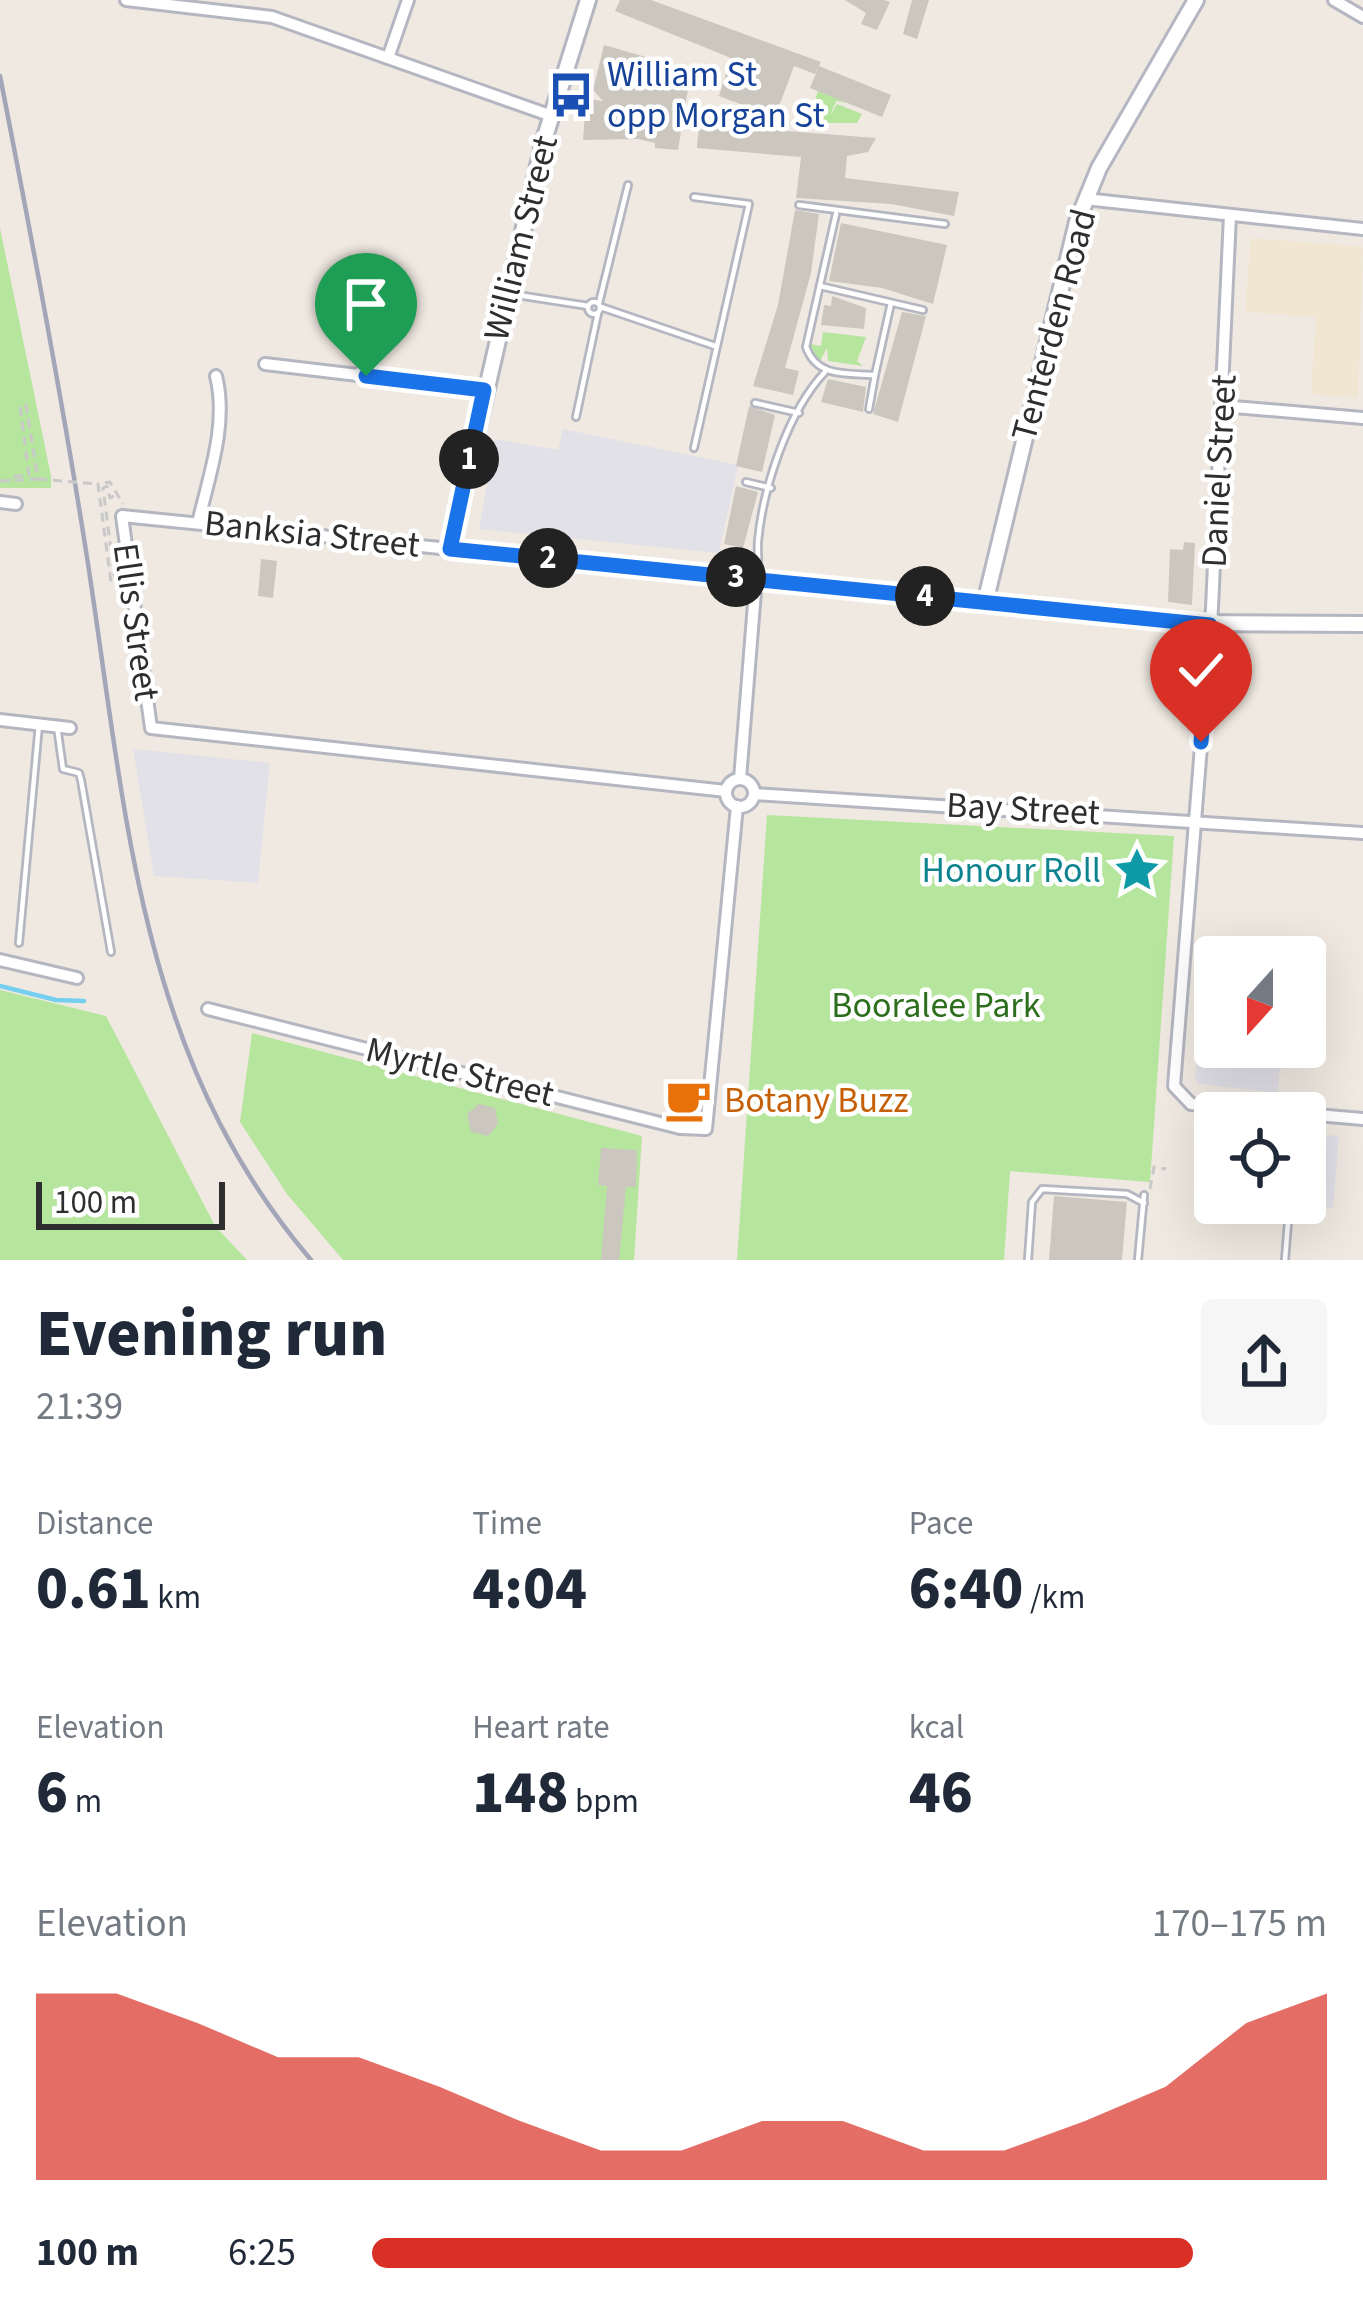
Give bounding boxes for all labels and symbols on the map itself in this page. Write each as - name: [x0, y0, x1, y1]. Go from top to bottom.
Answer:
- place label: William St opp Morgan St: [607, 49, 825, 141]
- bus stop icon: William St opp Morgan St: [546, 70, 596, 120]
- street label: William Street: [471, 130, 571, 346]
- street label: Tenterden Road: [999, 203, 1109, 447]
- pin: [315, 253, 417, 376]
- street label: Daniel Street: [1188, 373, 1250, 569]
- pin: 1: [439, 429, 499, 489]
- street label: Banksia Street: [202, 497, 422, 571]
- pin: 2: [518, 528, 578, 588]
- street label: Ellis Street: [100, 540, 172, 704]
- pin: 3: [706, 547, 766, 607]
- pin: 4: [895, 566, 955, 626]
- pin: [1150, 619, 1252, 742]
- street label: Bay Street: [945, 780, 1101, 838]
- place label: Honour Roll: [922, 845, 1101, 896]
- place icon: Honour Roll: [1112, 845, 1162, 895]
- north arrow: [1194, 936, 1326, 1068]
- park label: Booralee Park: [831, 980, 1041, 1031]
- street label: Myrtle Street: [361, 1024, 559, 1120]
- cafe icon: Botany Buzz: [663, 1075, 713, 1125]
- place label: Botany Buzz: [724, 1075, 909, 1126]
- scale bar: [36, 1176, 225, 1229]

